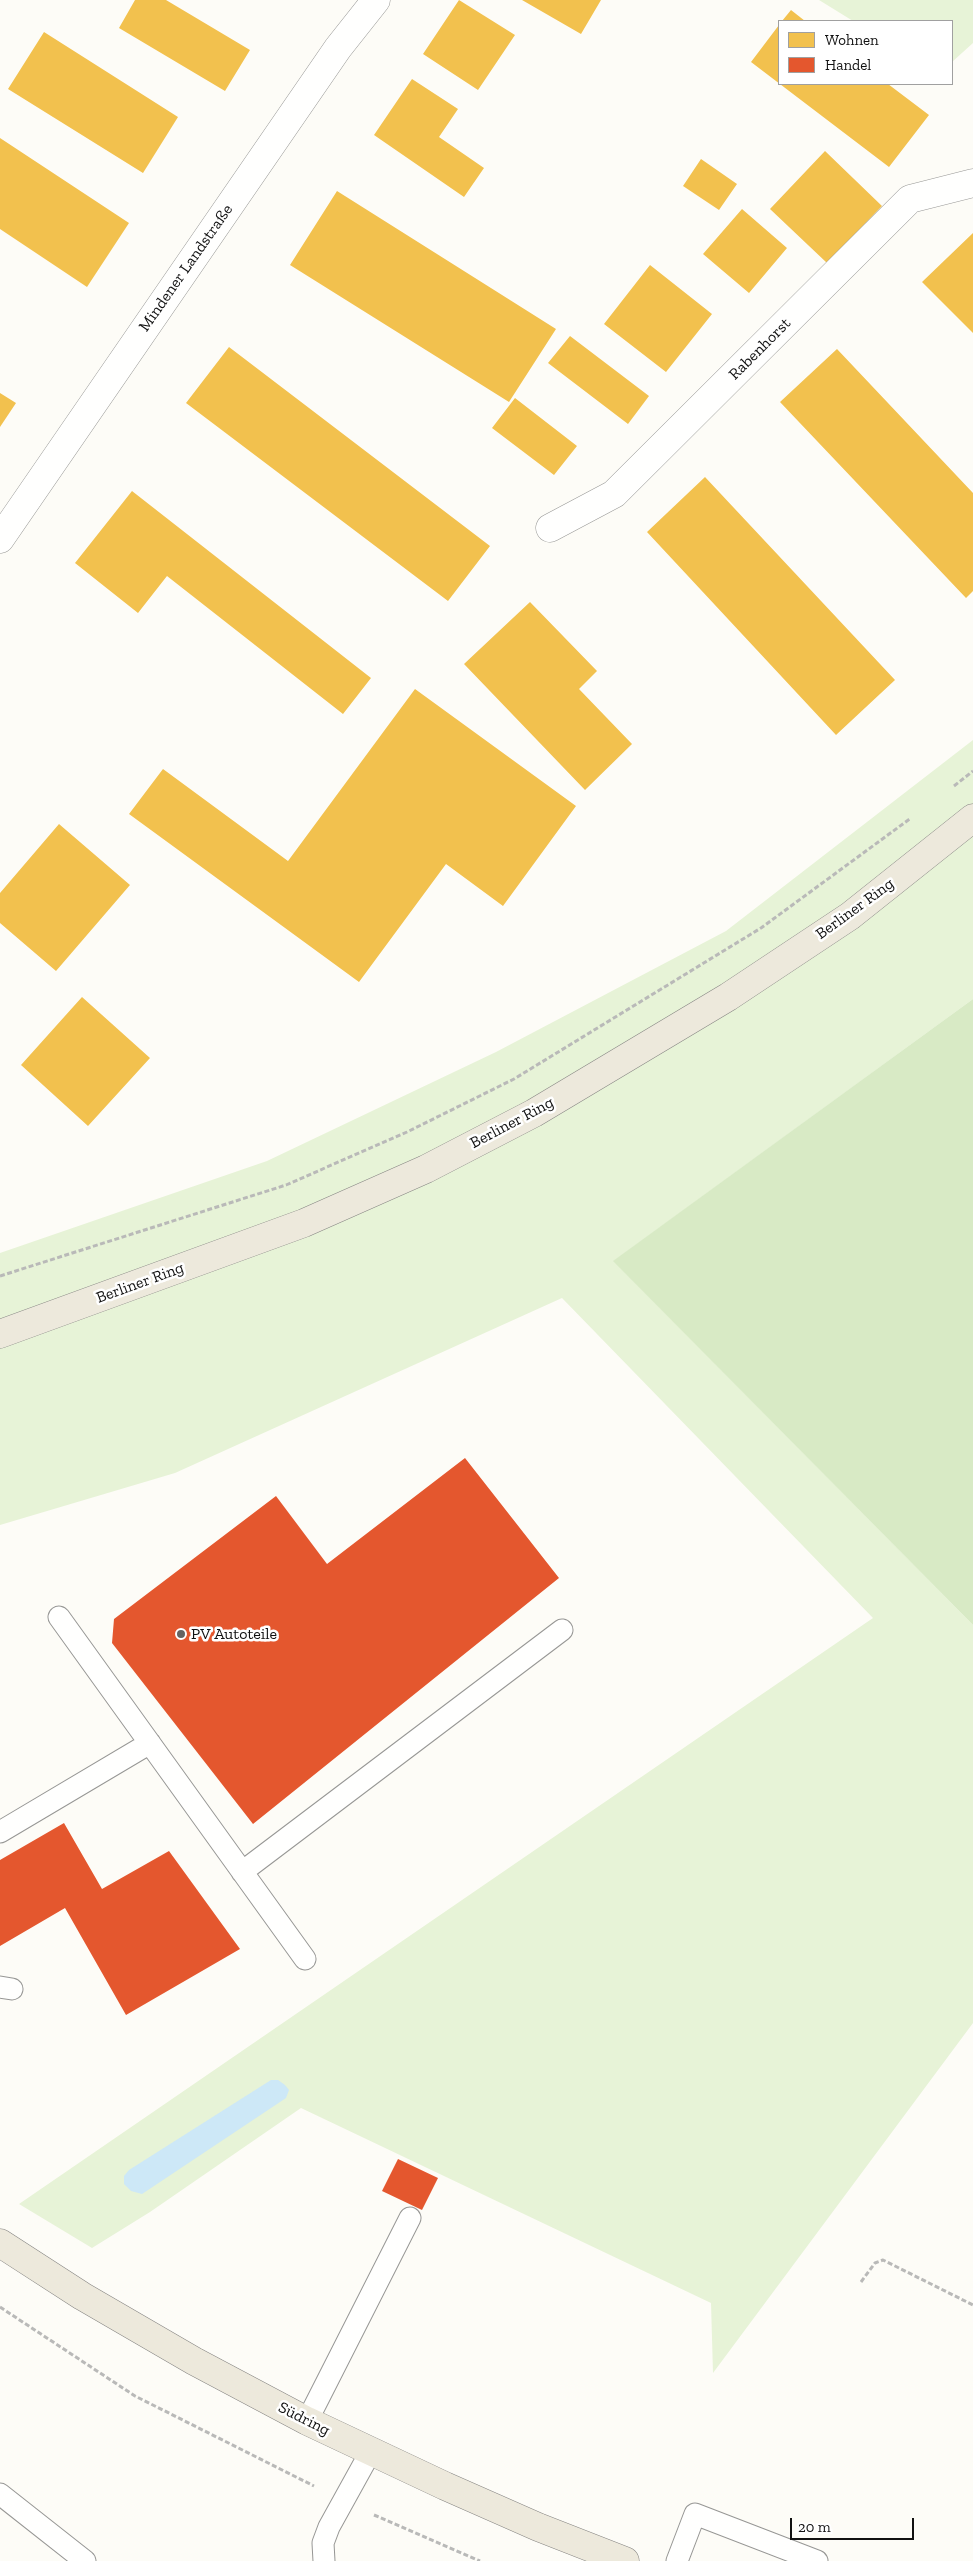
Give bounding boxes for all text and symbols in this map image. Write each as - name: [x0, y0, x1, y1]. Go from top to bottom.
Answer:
- legend: [778, 20, 953, 85]
- text: Wohnen: [825, 31, 879, 49]
- text: Handel: [825, 56, 871, 74]
- street label: Mindener Landstraße: [135, 201, 237, 335]
- street label: Rabenhorst: [725, 314, 795, 384]
- street label: Berliner Ring: [812, 874, 898, 944]
- street label: Berliner Ring: [467, 1093, 557, 1153]
- street label: Berliner Ring: [94, 1258, 186, 1308]
- place label: PV Autoteile: [191, 1624, 277, 1644]
- marker: PV Autoteile: [175, 1628, 187, 1640]
- street label: Südring: [275, 2398, 333, 2440]
- scale bar: [793, 2508, 917, 2540]
- text: 20 m: [798, 2518, 831, 2536]

